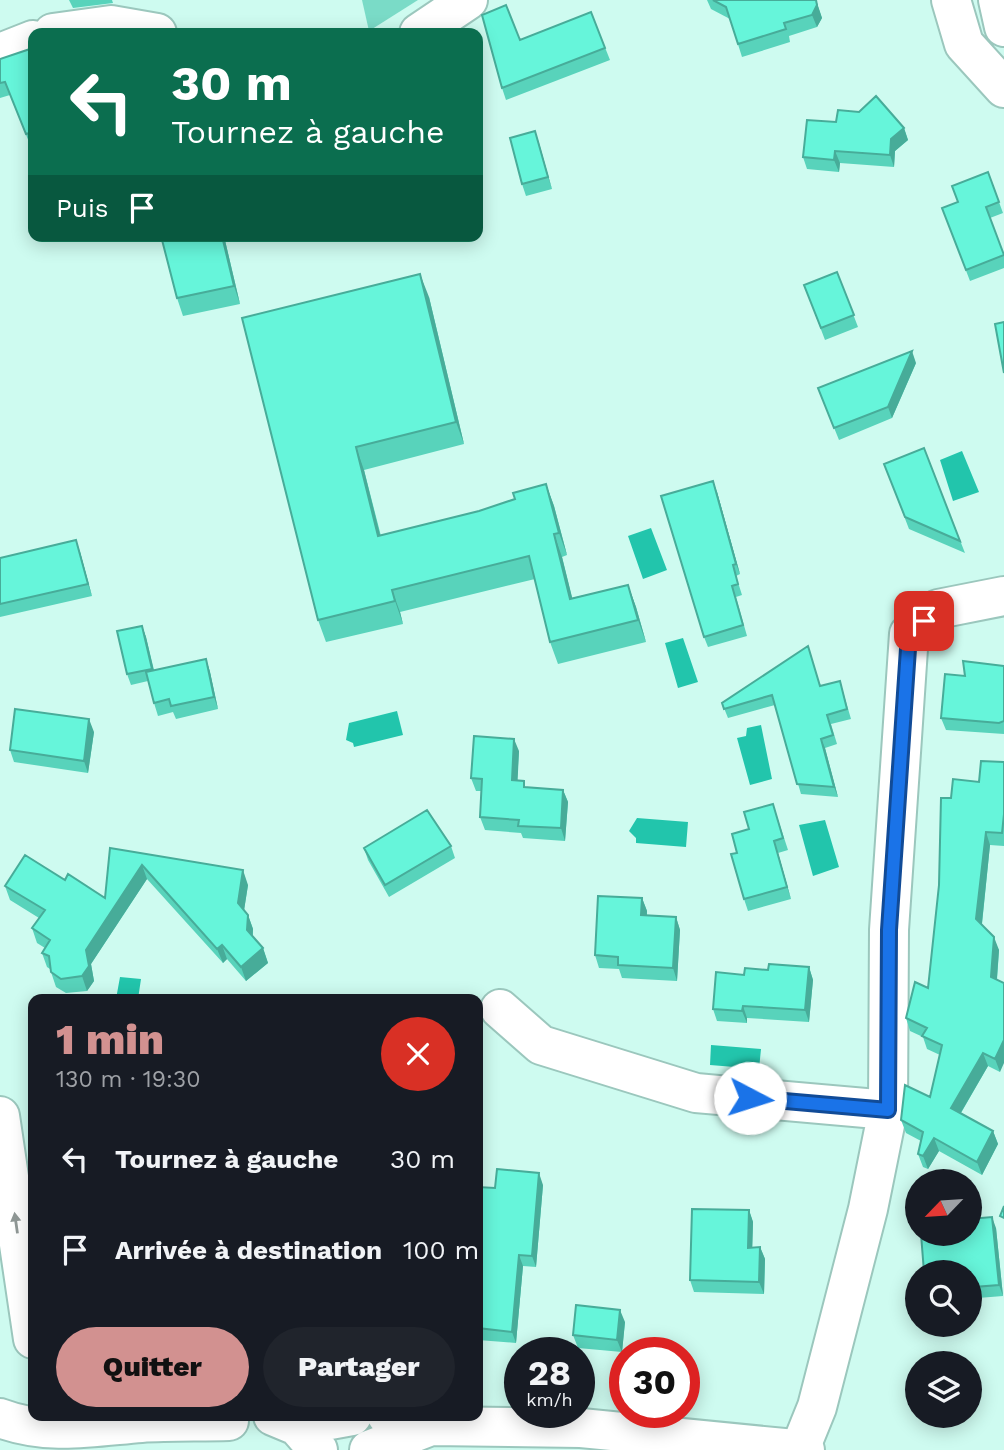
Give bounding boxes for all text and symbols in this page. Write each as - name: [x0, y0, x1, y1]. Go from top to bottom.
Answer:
- text: 30 m: [171, 54, 292, 112]
- icon: left: [56, 56, 147, 147]
- text: Tournez à gauche: [171, 113, 444, 151]
- icon: arrive: [123, 189, 161, 227]
- text: Puis: [56, 193, 109, 223]
- pin: [894, 591, 954, 651]
- icon: arrive: [905, 602, 943, 640]
- text: 1 min: [56, 1015, 164, 1064]
- button: close: [381, 1017, 455, 1091]
- position arrow: [713, 1061, 787, 1135]
- text: 130 m · 19:30: [56, 1066, 201, 1093]
- icon: left: [56, 1140, 94, 1178]
- text: Tournez à gauche: [115, 1144, 338, 1174]
- text: 30 m: [390, 1144, 455, 1174]
- north arrow: [905, 1169, 982, 1246]
- map controls: [905, 1169, 982, 1428]
- one-way arrow: [10, 1212, 21, 1234]
- icon: arrive: [56, 1231, 94, 1269]
- text: Arrivée à destination: [115, 1235, 382, 1265]
- text: 100 m: [403, 1235, 479, 1265]
- button: search: [905, 1260, 982, 1337]
- button: Quitter: [56, 1327, 249, 1407]
- button: Partager: [263, 1327, 455, 1407]
- speed limit sign: 30: [609, 1337, 700, 1428]
- button: layers: [905, 1351, 982, 1428]
- text: 28: [528, 1352, 571, 1394]
- text: km/h: [526, 1389, 573, 1410]

